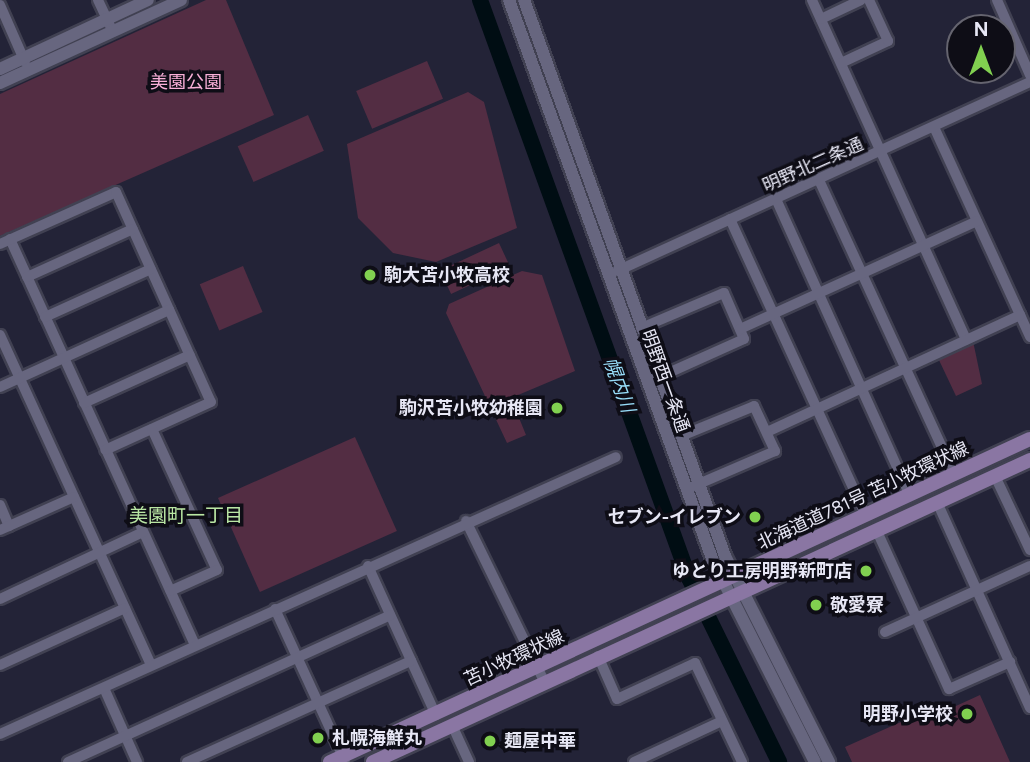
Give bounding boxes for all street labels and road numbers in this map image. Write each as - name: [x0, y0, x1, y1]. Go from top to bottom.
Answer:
- street label: 明野北二条通: [759, 133, 867, 197]
- street label: 明野西一条通: [636, 327, 694, 435]
- street label: 北海道道781号 苫小牧環状線: [754, 437, 972, 555]
- street label: 苫小牧環状線: [460, 625, 568, 691]

